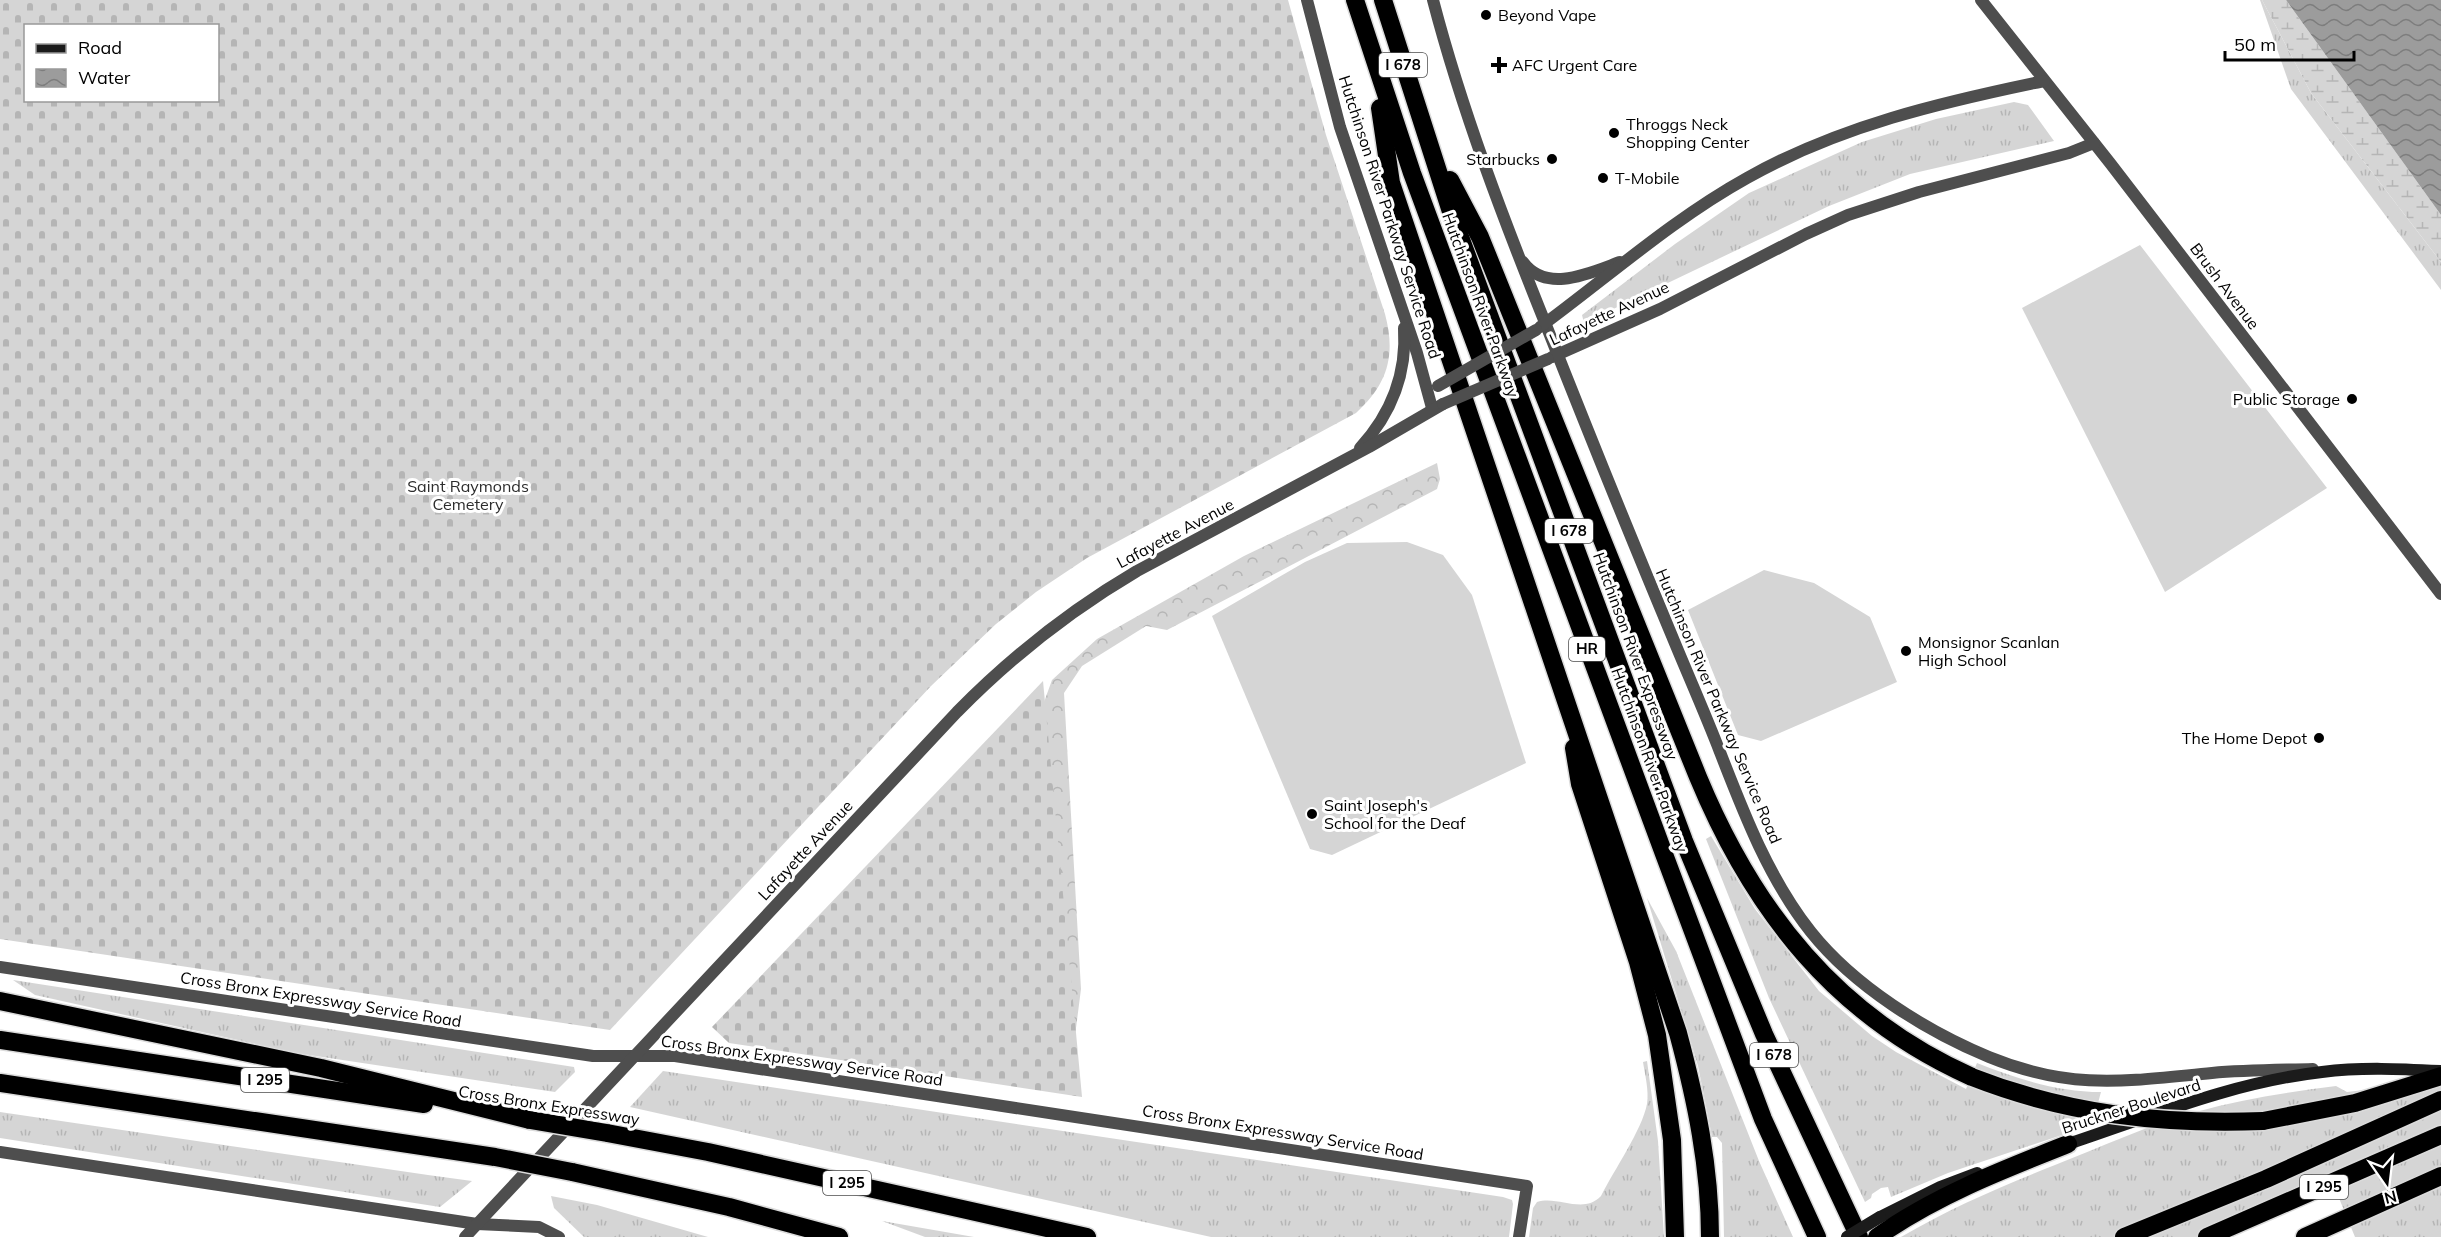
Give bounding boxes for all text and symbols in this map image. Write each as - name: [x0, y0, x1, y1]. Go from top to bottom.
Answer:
- place label: Beyond Vape: [1498, 5, 1596, 25]
- marker: Beyond Vape: [1479, 8, 1493, 22]
- legend: [24, 24, 219, 102]
- scale bar: [2225, 24, 2354, 62]
- text: 50 m: [2234, 33, 2276, 56]
- text: Road: [78, 36, 122, 59]
- road number: I 678: [1379, 53, 1427, 77]
- place label: AFC Urgent Care: [1512, 55, 1637, 75]
- marker: AFC Urgent Care: [1490, 56, 1508, 74]
- text: Water: [78, 66, 131, 89]
- street label: Hutchinson River Parkway Service Road: [1335, 73, 1445, 361]
- place label: Throggs Neck Shopping Center: [1626, 114, 1749, 152]
- marker: Throggs Neck Shopping Center: [1607, 126, 1621, 140]
- place label: Starbucks: [1466, 149, 1540, 169]
- marker: Starbucks: [1545, 152, 1559, 166]
- place label: T-Mobile: [1615, 168, 1680, 188]
- marker: T-Mobile: [1596, 171, 1610, 185]
- street label: Hutchinson River Parkway: [1438, 210, 1524, 401]
- street label: Brush Avenue: [2186, 239, 2264, 333]
- street label: Lafayette Avenue: [1546, 277, 1672, 349]
- place label: Public Storage: [2233, 389, 2340, 409]
- marker: Public Storage: [2345, 392, 2359, 406]
- park label: Saint Raymonds Cemetery: [407, 476, 529, 514]
- street label: Lafayette Avenue: [1113, 494, 1237, 572]
- road number: I 678: [1545, 519, 1593, 543]
- street label: Hutchinson River Expressway: [1589, 549, 1683, 763]
- street label: Hutchinson River Parkway Service Road: [1652, 566, 1786, 846]
- place label: Monsignor Scanlan High School: [1918, 632, 2060, 670]
- road number: HR: [1569, 637, 1605, 661]
- marker: Monsignor Scanlan High School: [1899, 644, 1913, 658]
- street label: Hutchinson River Parkway: [1607, 665, 1693, 856]
- place label: The Home Depot: [2182, 728, 2307, 748]
- marker: The Home Depot: [2312, 731, 2326, 745]
- place label: Saint Joseph's School for the Deaf: [1324, 795, 1466, 833]
- street label: Lafayette Avenue: [753, 796, 857, 904]
- marker: Saint Joseph's School for the Deaf: [1305, 807, 1319, 821]
- street label: Cross Bronx Expressway Service Road: [179, 967, 463, 1031]
- street label: Cross Bronx Expressway Service Road: [660, 1030, 944, 1090]
- road number: I 678: [1750, 1043, 1798, 1067]
- road number: I 295: [241, 1068, 289, 1092]
- street label: Bruckner Boulevard: [2059, 1074, 2203, 1138]
- street label: Cross Bronx Expressway: [457, 1081, 641, 1129]
- street label: Cross Bronx Expressway Service Road: [1141, 1100, 1425, 1164]
- north arrow: [2357, 1153, 2417, 1213]
- road number: I 295: [823, 1171, 871, 1195]
- road number: I 295: [2300, 1175, 2348, 1199]
- text: N: [2382, 1186, 2399, 1209]

